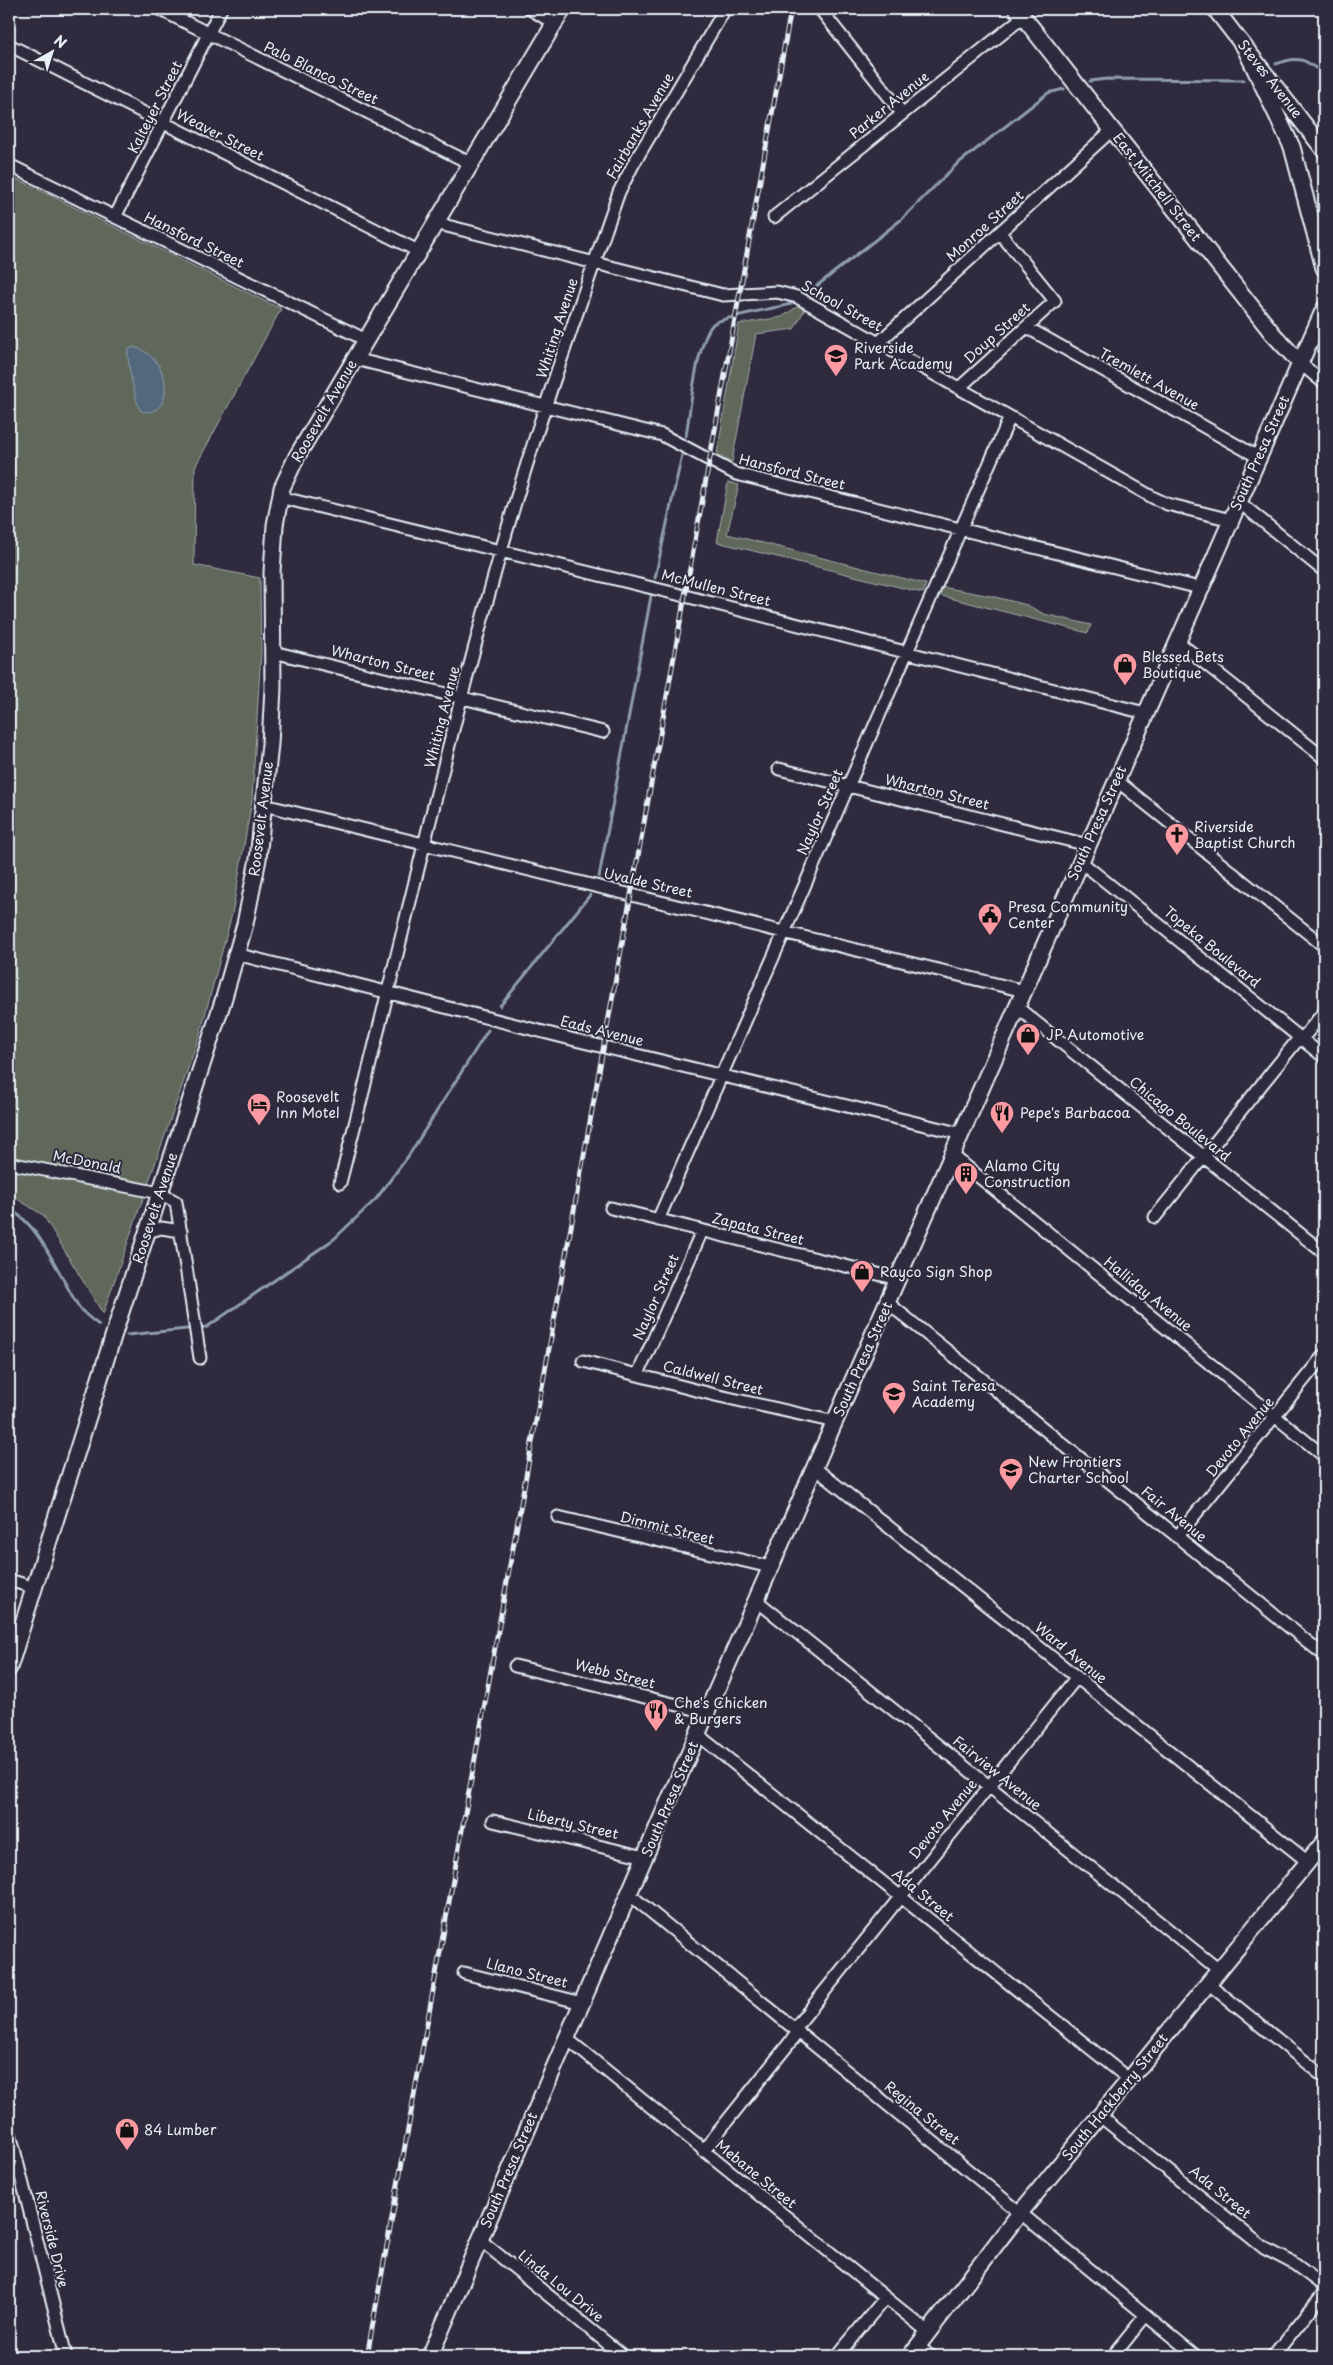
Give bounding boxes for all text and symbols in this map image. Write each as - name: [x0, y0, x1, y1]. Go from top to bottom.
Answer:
- north arrow: [28, 28, 78, 78]
- text: N: [50, 30, 71, 53]
- street label: Steves Avenue: [1233, 35, 1308, 123]
- street label: Palo Blanco Street: [261, 36, 382, 109]
- street label: Kalteyer Street: [122, 57, 187, 157]
- street label: Parker Avenue: [844, 66, 933, 143]
- street label: Fairbanks Avenue: [601, 68, 679, 183]
- street label: Weaver Street: [173, 103, 268, 166]
- street label: East Mitchell Street: [1108, 128, 1207, 246]
- street label: Monroe Street: [941, 185, 1028, 266]
- street label: Hansford Street: [141, 206, 248, 273]
- street label: Whiting Avenue: [530, 275, 583, 381]
- street label: School Street: [798, 275, 887, 337]
- street label: Doup Street: [959, 297, 1035, 368]
- place label: Riverside Park Academy: [854, 337, 953, 374]
- street label: Tremlett Avenue: [1095, 342, 1203, 415]
- school or university icon: Riverside Park Academy: [823, 343, 849, 377]
- street label: Roosevelt Avenue: [286, 355, 362, 466]
- street label: South Presa Street: [1225, 392, 1294, 514]
- street label: Hansford Street: [737, 448, 848, 495]
- street label: McMullen Street: [659, 564, 773, 611]
- street label: Wharton Street: [329, 639, 438, 686]
- place label: Blessed Bets Boutique: [1142, 646, 1224, 683]
- shop icon: Blessed Bets Boutique: [1112, 652, 1138, 686]
- street label: Whiting Avenue: [419, 663, 464, 770]
- street label: Roosevelt Avenue: [243, 760, 278, 878]
- street label: South Presa Street: [1062, 762, 1131, 884]
- street label: Naylor Street: [791, 765, 848, 858]
- street label: Wharton Street: [883, 768, 992, 815]
- place label: Riverside Baptist Church: [1194, 816, 1295, 853]
- church icon: Riverside Baptist Church: [1164, 822, 1190, 856]
- street label: Uvalde Street: [602, 862, 695, 903]
- place label: Presa Community Center: [1008, 896, 1128, 933]
- street label: Topeka Boulevard: [1159, 901, 1266, 993]
- public building icon: Presa Community Center: [977, 902, 1003, 936]
- street label: Eads Avenue: [558, 1010, 646, 1051]
- shop icon: JP Automotive: [1015, 1022, 1041, 1056]
- place label: JP Automotive: [1046, 1024, 1144, 1045]
- street label: Chicago Boulevard: [1125, 1071, 1236, 1166]
- place label: Roosevelt Inn Motel: [276, 1086, 340, 1123]
- hotel icon: Roosevelt Inn Motel: [246, 1092, 272, 1126]
- restaurant icon: Pepe's Barbacoa: [989, 1100, 1015, 1134]
- place label: Pepe's Barbacoa: [1020, 1102, 1130, 1123]
- street label: McDonald: [51, 1145, 123, 1178]
- street label: Roosevelt Avenue: [127, 1149, 183, 1266]
- place label: Alamo City Construction: [984, 1155, 1070, 1192]
- building icon: Alamo City Construction: [953, 1161, 979, 1195]
- street label: Zapata Street: [710, 1207, 807, 1250]
- street label: Naylor Street: [627, 1250, 684, 1343]
- street label: Halliday Avenue: [1100, 1251, 1197, 1336]
- shop icon: Rayco Sign Shop: [849, 1259, 875, 1293]
- place label: Rayco Sign Shop: [880, 1261, 992, 1282]
- street label: South Presa Street: [828, 1298, 897, 1420]
- street label: Caldwell Street: [661, 1355, 766, 1400]
- place label: Saint Teresa Academy: [912, 1375, 996, 1412]
- school or university icon: Saint Teresa Academy: [881, 1381, 907, 1415]
- street label: Devoto Avenue: [1201, 1392, 1279, 1481]
- place label: New Frontiers Charter School: [1028, 1451, 1129, 1488]
- school or university icon: New Frontiers Charter School: [998, 1457, 1024, 1491]
- street label: Fair Avenue: [1137, 1481, 1212, 1547]
- street label: Dimmit Street: [618, 1506, 717, 1549]
- street label: Ward Avenue: [1031, 1617, 1112, 1689]
- street label: Webb Street: [573, 1653, 658, 1694]
- place label: Che's Chicken & Burgers: [674, 1692, 768, 1729]
- restaurant icon: Che's Chicken & Burgers: [643, 1698, 669, 1732]
- street label: Fairview Avenue: [948, 1730, 1046, 1815]
- street label: South Presa Street: [636, 1737, 704, 1860]
- street label: Devoto Avenue: [904, 1774, 982, 1863]
- street label: Liberty Street: [526, 1803, 621, 1844]
- street label: Ada Street: [888, 1863, 959, 1926]
- street label: Llano Street: [484, 1952, 570, 1993]
- street label: South Hackberry Street: [1057, 2028, 1173, 2165]
- street label: Regina Street: [880, 2076, 965, 2150]
- street label: South Presa Street: [475, 2108, 543, 2231]
- shop icon: 84 Lumber: [114, 2117, 140, 2151]
- place label: 84 Lumber: [144, 2119, 217, 2140]
- street label: Mebane Street: [711, 2134, 802, 2213]
- street label: Ada Street: [1185, 2160, 1256, 2223]
- street label: Riverside Drive: [30, 2188, 75, 2290]
- street label: Linda Lou Drive: [514, 2244, 609, 2327]

